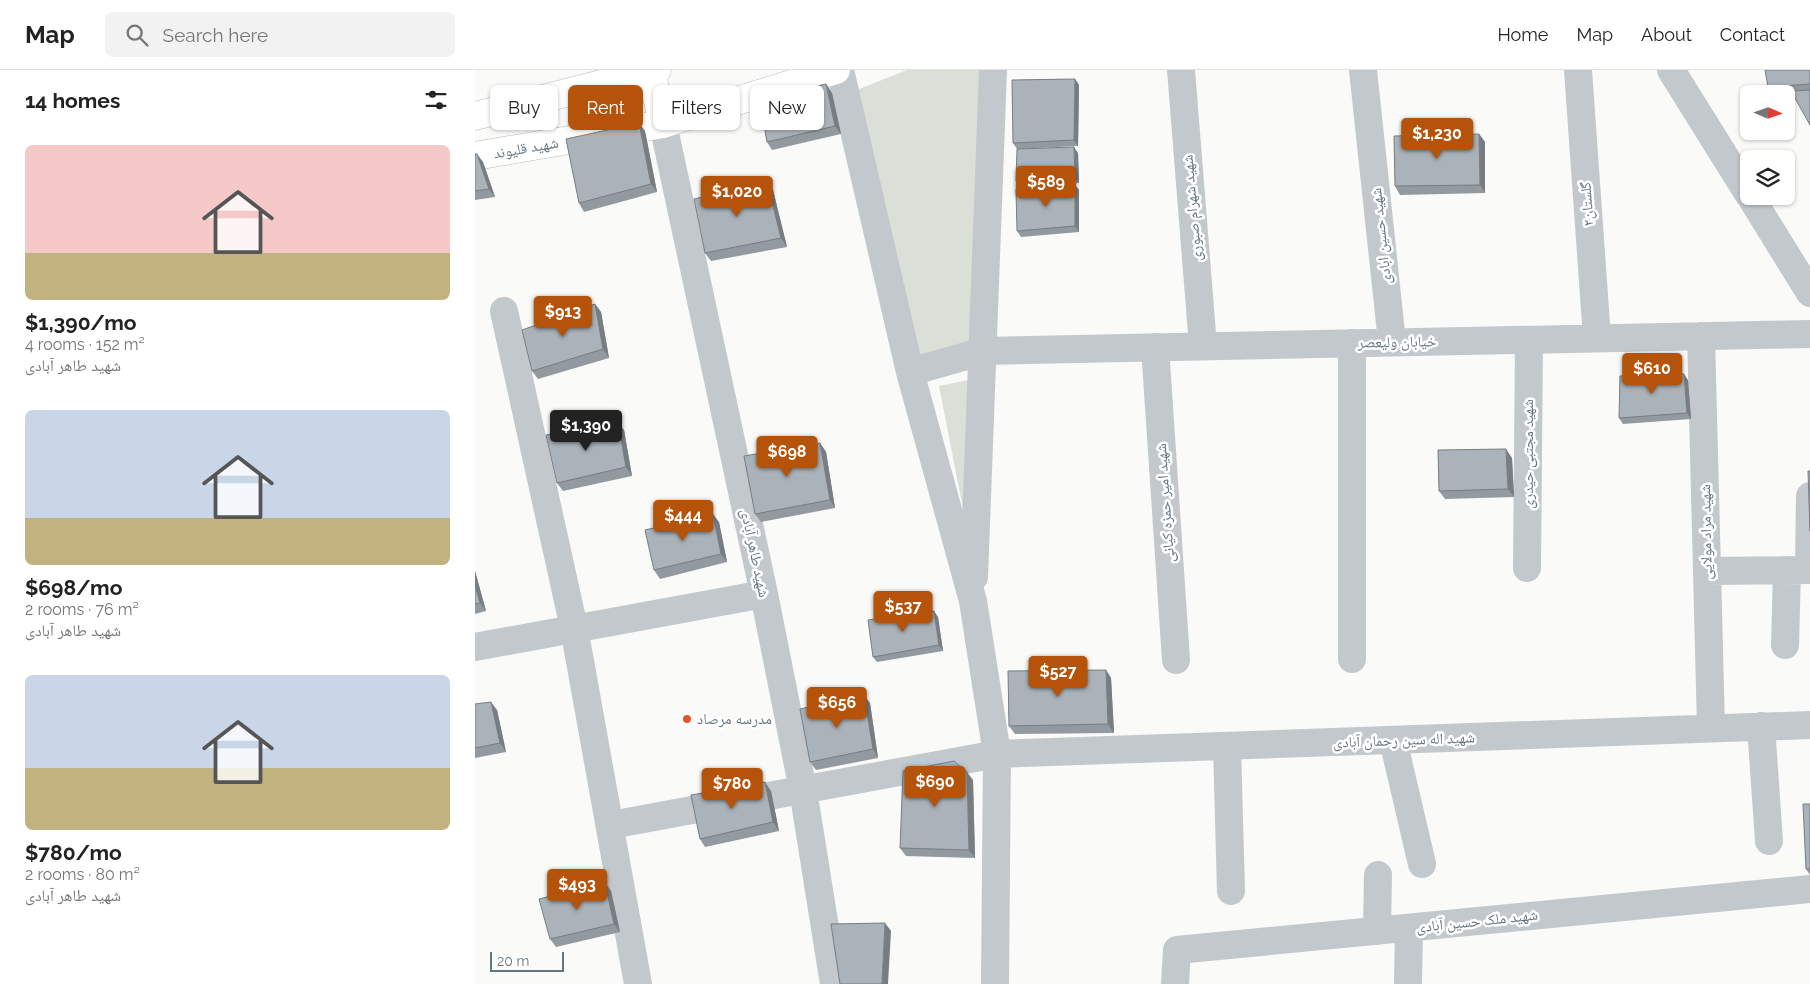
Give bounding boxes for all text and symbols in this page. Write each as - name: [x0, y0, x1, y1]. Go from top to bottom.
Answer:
- search box: [105, 12, 455, 57]
- text: Map: [25, 20, 75, 49]
- icon: search: [123, 21, 151, 49]
- text: Search here: [163, 24, 268, 46]
- text: Home: [1497, 24, 1548, 45]
- text: Map: [1576, 24, 1613, 45]
- text: About: [1641, 24, 1692, 45]
- text: Contact: [1720, 24, 1785, 45]
- chip: Buy: [490, 85, 558, 130]
- chip: Rent: [568, 85, 643, 130]
- chip: Filters: [653, 85, 740, 130]
- chip: New: [750, 85, 824, 130]
- north arrow: [1740, 85, 1795, 140]
- map controls: [1740, 85, 1795, 205]
- icon: filters: [422, 86, 450, 114]
- text: 14 homes: [25, 88, 120, 113]
- pin: $1,230: [1396, 118, 1478, 160]
- text: $1,230: [1412, 124, 1462, 143]
- street label: شهید قلیوند: [492, 133, 560, 163]
- button: layers: [1740, 150, 1795, 205]
- street label: شهید شهرام صبوری: [1178, 154, 1207, 262]
- pin: $589: [1016, 166, 1076, 208]
- text: $589: [1027, 172, 1065, 191]
- pin: $1,020: [696, 176, 778, 218]
- icon: home: [193, 177, 283, 267]
- street label: گلستان۲: [1576, 181, 1599, 227]
- text: $1,020: [712, 182, 762, 201]
- street label: شهید حسین ابادی: [1367, 187, 1396, 285]
- pin: $913: [533, 296, 593, 338]
- text: $913: [545, 302, 581, 321]
- text: $1,390/mo: [25, 310, 137, 335]
- street label: خیابان ولیعصر: [1356, 332, 1437, 353]
- text: 4 rooms · 152 m²: [25, 335, 145, 354]
- pin: $610: [1622, 352, 1682, 395]
- text: شهید طاهر آبادی: [25, 356, 121, 375]
- text: $610: [1633, 359, 1671, 378]
- street label: شهید مجتبی حیدری: [1519, 399, 1538, 509]
- pin: $1,390: [545, 410, 627, 452]
- text: $1,390: [561, 416, 611, 435]
- pin: $698: [757, 436, 817, 478]
- icon: home: [193, 442, 283, 532]
- text: $698: [768, 442, 806, 461]
- street label: شهید امیر حمزه کیانی: [1152, 443, 1179, 563]
- street label: شهید مراد مولایی: [1696, 484, 1717, 580]
- pin: $444: [653, 500, 713, 542]
- text: $444: [664, 506, 702, 525]
- street label: شهید طاهر آبادی: [736, 507, 773, 599]
- text: $698/mo: [25, 575, 122, 600]
- pin: $537: [873, 590, 933, 633]
- text: $537: [885, 597, 921, 616]
- text: 2 rooms · 76 m²: [25, 600, 139, 619]
- text: شهید طاهر آبادی: [25, 621, 121, 640]
- pin: $527: [1028, 656, 1088, 698]
- text: $527: [1039, 662, 1077, 681]
- pin: $656: [807, 686, 867, 729]
- text: $656: [818, 693, 856, 712]
- icon: home: [193, 707, 283, 797]
- place label: مدرسه مرصاد: [697, 710, 772, 728]
- marker: مدرسه مرصاد: [681, 713, 693, 725]
- street label: شهید اله سین رحمان آبادی: [1333, 729, 1475, 752]
- pin: $690: [905, 766, 965, 808]
- pin: $780: [702, 768, 762, 810]
- text: $690: [915, 772, 955, 791]
- text: $780: [713, 774, 751, 793]
- text: $780/mo: [25, 840, 122, 865]
- text: 2 rooms · 80 m²: [25, 865, 140, 884]
- pin: $493: [547, 868, 607, 911]
- text: $493: [558, 875, 596, 894]
- text: شهید طاهر آبادی: [25, 886, 121, 905]
- street label: شهید ملک حسین آبادی: [1415, 906, 1539, 937]
- scale bar: [490, 949, 564, 972]
- text: 20 m: [497, 953, 529, 969]

